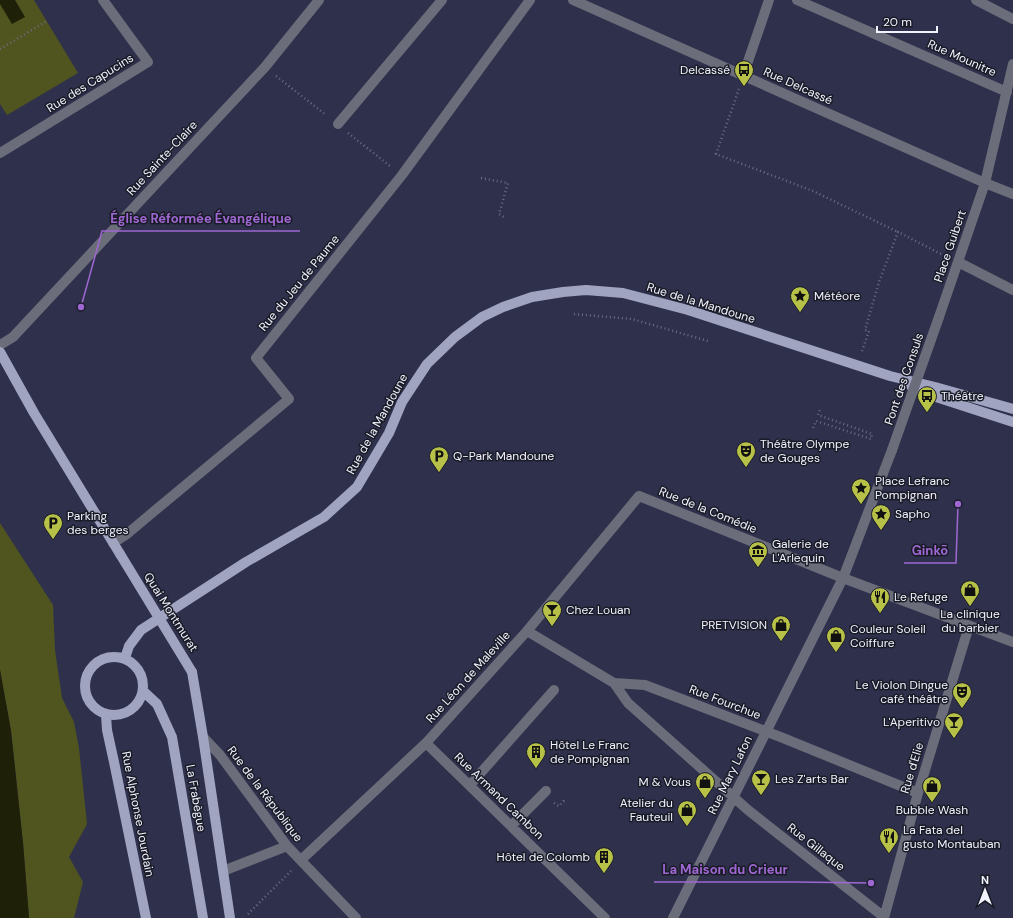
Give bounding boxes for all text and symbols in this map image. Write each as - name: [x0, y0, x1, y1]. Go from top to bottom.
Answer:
- scale bar: [877, 8, 937, 34]
- text: 20 m: [883, 14, 912, 30]
- street label: Rue Mounitre: [925, 36, 999, 80]
- street label: Rue des Capucins: [43, 50, 137, 116]
- bus stop icon: Delcassé: [733, 59, 755, 87]
- place label: Delcassé: [680, 62, 730, 78]
- street label: Rue Delcassé: [761, 64, 835, 108]
- street label: Rue Sainte-Claire: [123, 117, 201, 199]
- callout: Église Réformée Évangélique: [102, 206, 300, 231]
- street label: Place Guibert: [930, 207, 970, 284]
- text: Église Réformée Évangélique: [110, 209, 292, 227]
- street label: Rue du Jeu de Paume: [255, 231, 343, 335]
- street label: Rue de la Mandoune: [645, 279, 757, 327]
- place icon: Météore: [789, 285, 811, 313]
- place label: Météore: [814, 288, 860, 304]
- street label: Pont des Consuls: [881, 331, 927, 427]
- street label: Rue de la Mandoune: [343, 371, 411, 477]
- bus stop icon: Théâtre: [916, 385, 938, 413]
- place label: Théâtre: [941, 388, 984, 404]
- place label: Théâtre Olympe de Gouges: [760, 436, 850, 466]
- theatre icon: Théâtre Olympe de Gouges: [735, 440, 757, 468]
- parking icon: Q-Park Mandoune: [428, 445, 450, 473]
- place label: Q-Park Mandoune: [453, 448, 555, 464]
- place label: Place Lefranc Pompignan: [875, 473, 950, 503]
- place icon: Place Lefranc Pompignan: [850, 477, 872, 505]
- street label: Rue de la Comédie: [657, 483, 760, 537]
- place icon: Sapho: [870, 503, 892, 531]
- place label: Sapho: [895, 506, 930, 522]
- place label: Parking des berges: [67, 508, 128, 538]
- parking icon: Parking des berges: [42, 512, 64, 540]
- place label: Galerie de L'Arlequin: [772, 536, 829, 566]
- callout: Ginkō: [904, 538, 956, 563]
- museum icon: Galerie de L'Arlequin: [747, 540, 769, 568]
- text: Ginkō: [912, 542, 948, 559]
- street label: Quai Montmurat: [140, 569, 202, 655]
- shop icon: La clinique du barbier: [959, 579, 981, 607]
- restaurant icon: Le Refuge: [869, 586, 891, 614]
- place label: Le Refuge: [894, 589, 948, 605]
- bar icon: Chez Louan: [541, 599, 563, 627]
- place label: Chez Louan: [566, 602, 631, 618]
- place label: La clinique du barbier: [940, 606, 1000, 636]
- shop icon: PRETVISION: [770, 614, 792, 642]
- place label: PRETVISION: [701, 617, 767, 633]
- place label: Couleur Soleil Coiffure: [850, 621, 926, 651]
- shop icon: Couleur Soleil Coiffure: [825, 625, 847, 653]
- street label: Rue Léon de Maleville: [422, 627, 514, 727]
- place label: Le Violon Dingue café théâtre: [856, 677, 948, 707]
- street label: Rue Fourchue: [687, 681, 763, 723]
- theatre icon: Le Violon Dingue café théâtre: [951, 681, 973, 709]
- bar icon: L'Aperitivo: [943, 711, 965, 739]
- place label: L'Aperitivo: [883, 714, 940, 730]
- street label: Rue Mary Lafon: [704, 733, 756, 817]
- place label: Hôtel Le Franc de Pompignan: [550, 737, 630, 767]
- street label: Rue d'Elie: [897, 740, 927, 795]
- building icon: Hôtel Le Franc de Pompignan: [525, 741, 547, 769]
- street label: Rue de la République: [224, 743, 306, 845]
- street label: Rue Armand Cambon: [451, 749, 547, 843]
- street label: Rue Alphonse Jourdain: [118, 750, 158, 878]
- street label: La Frabègue: [182, 763, 210, 833]
- bar icon: Les Z'arts Bar: [750, 768, 772, 796]
- shop icon: M & Vous: [694, 771, 716, 799]
- place label: Les Z'arts Bar: [775, 771, 849, 787]
- place label: M & Vous: [638, 774, 691, 790]
- shop icon: Bubble Wash: [921, 775, 943, 803]
- place label: Atelier du Fauteuil: [620, 795, 673, 825]
- shop icon: Atelier du Fauteuil: [676, 799, 698, 827]
- place label: Bubble Wash: [896, 802, 968, 818]
- street label: Rue Gillaque: [784, 819, 848, 875]
- place label: La Fata del gusto Montauban: [903, 822, 1000, 852]
- restaurant icon: La Fata del gusto Montauban: [878, 826, 900, 854]
- building icon: Hôtel de Colomb: [593, 846, 615, 874]
- place label: Hôtel de Colomb: [496, 849, 590, 865]
- callout: La Maison du Crieur: [654, 857, 796, 882]
- text: La Maison du Crieur: [662, 861, 789, 878]
- north arrow: [965, 870, 1005, 910]
- text: N: [981, 873, 989, 887]

